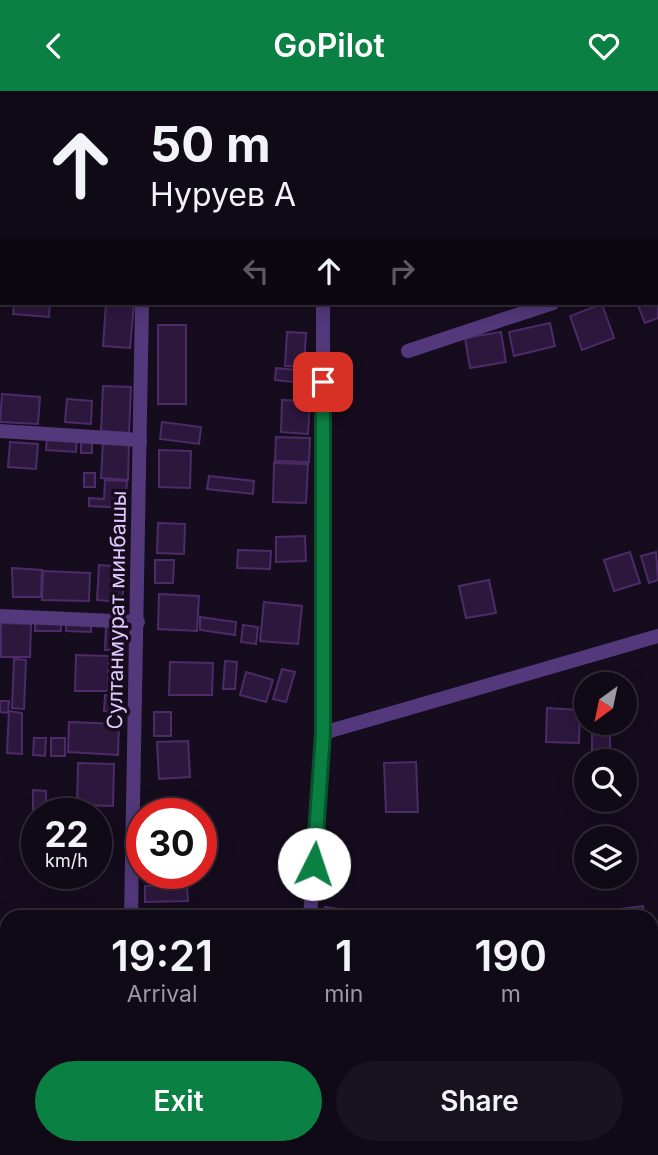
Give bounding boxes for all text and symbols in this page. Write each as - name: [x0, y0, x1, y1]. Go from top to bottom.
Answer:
- text: GoPilot: [273, 26, 385, 65]
- icon: back: [35, 27, 73, 65]
- icon: heart: [585, 27, 623, 65]
- text: 50 m: [150, 115, 271, 174]
- icon: ahead: [35, 119, 126, 210]
- text: Нуруев А: [150, 175, 296, 214]
- icon: left: [237, 252, 275, 290]
- icon: ahead: [310, 252, 348, 290]
- icon: right: [383, 252, 421, 290]
- pin: [293, 352, 353, 412]
- icon: arrive: [304, 363, 342, 401]
- street label: Султанмурат минбашы: [102, 490, 131, 730]
- north arrow: [574, 672, 637, 735]
- map controls: [574, 672, 637, 889]
- button: search: [574, 749, 637, 812]
- speed limit sign: 30: [126, 798, 217, 889]
- text: 22: [44, 813, 89, 855]
- button: layers: [574, 826, 637, 889]
- position arrow: [277, 827, 351, 901]
- text: km/h: [45, 850, 88, 871]
- text: 19:21: [111, 930, 213, 981]
- text: 1: [335, 930, 353, 981]
- text: 190: [475, 930, 547, 981]
- text: Arrival: [127, 980, 197, 1008]
- text: min: [324, 980, 363, 1008]
- text: m: [501, 980, 521, 1008]
- button: Exit: [35, 1061, 322, 1141]
- button: Share: [336, 1061, 623, 1141]

